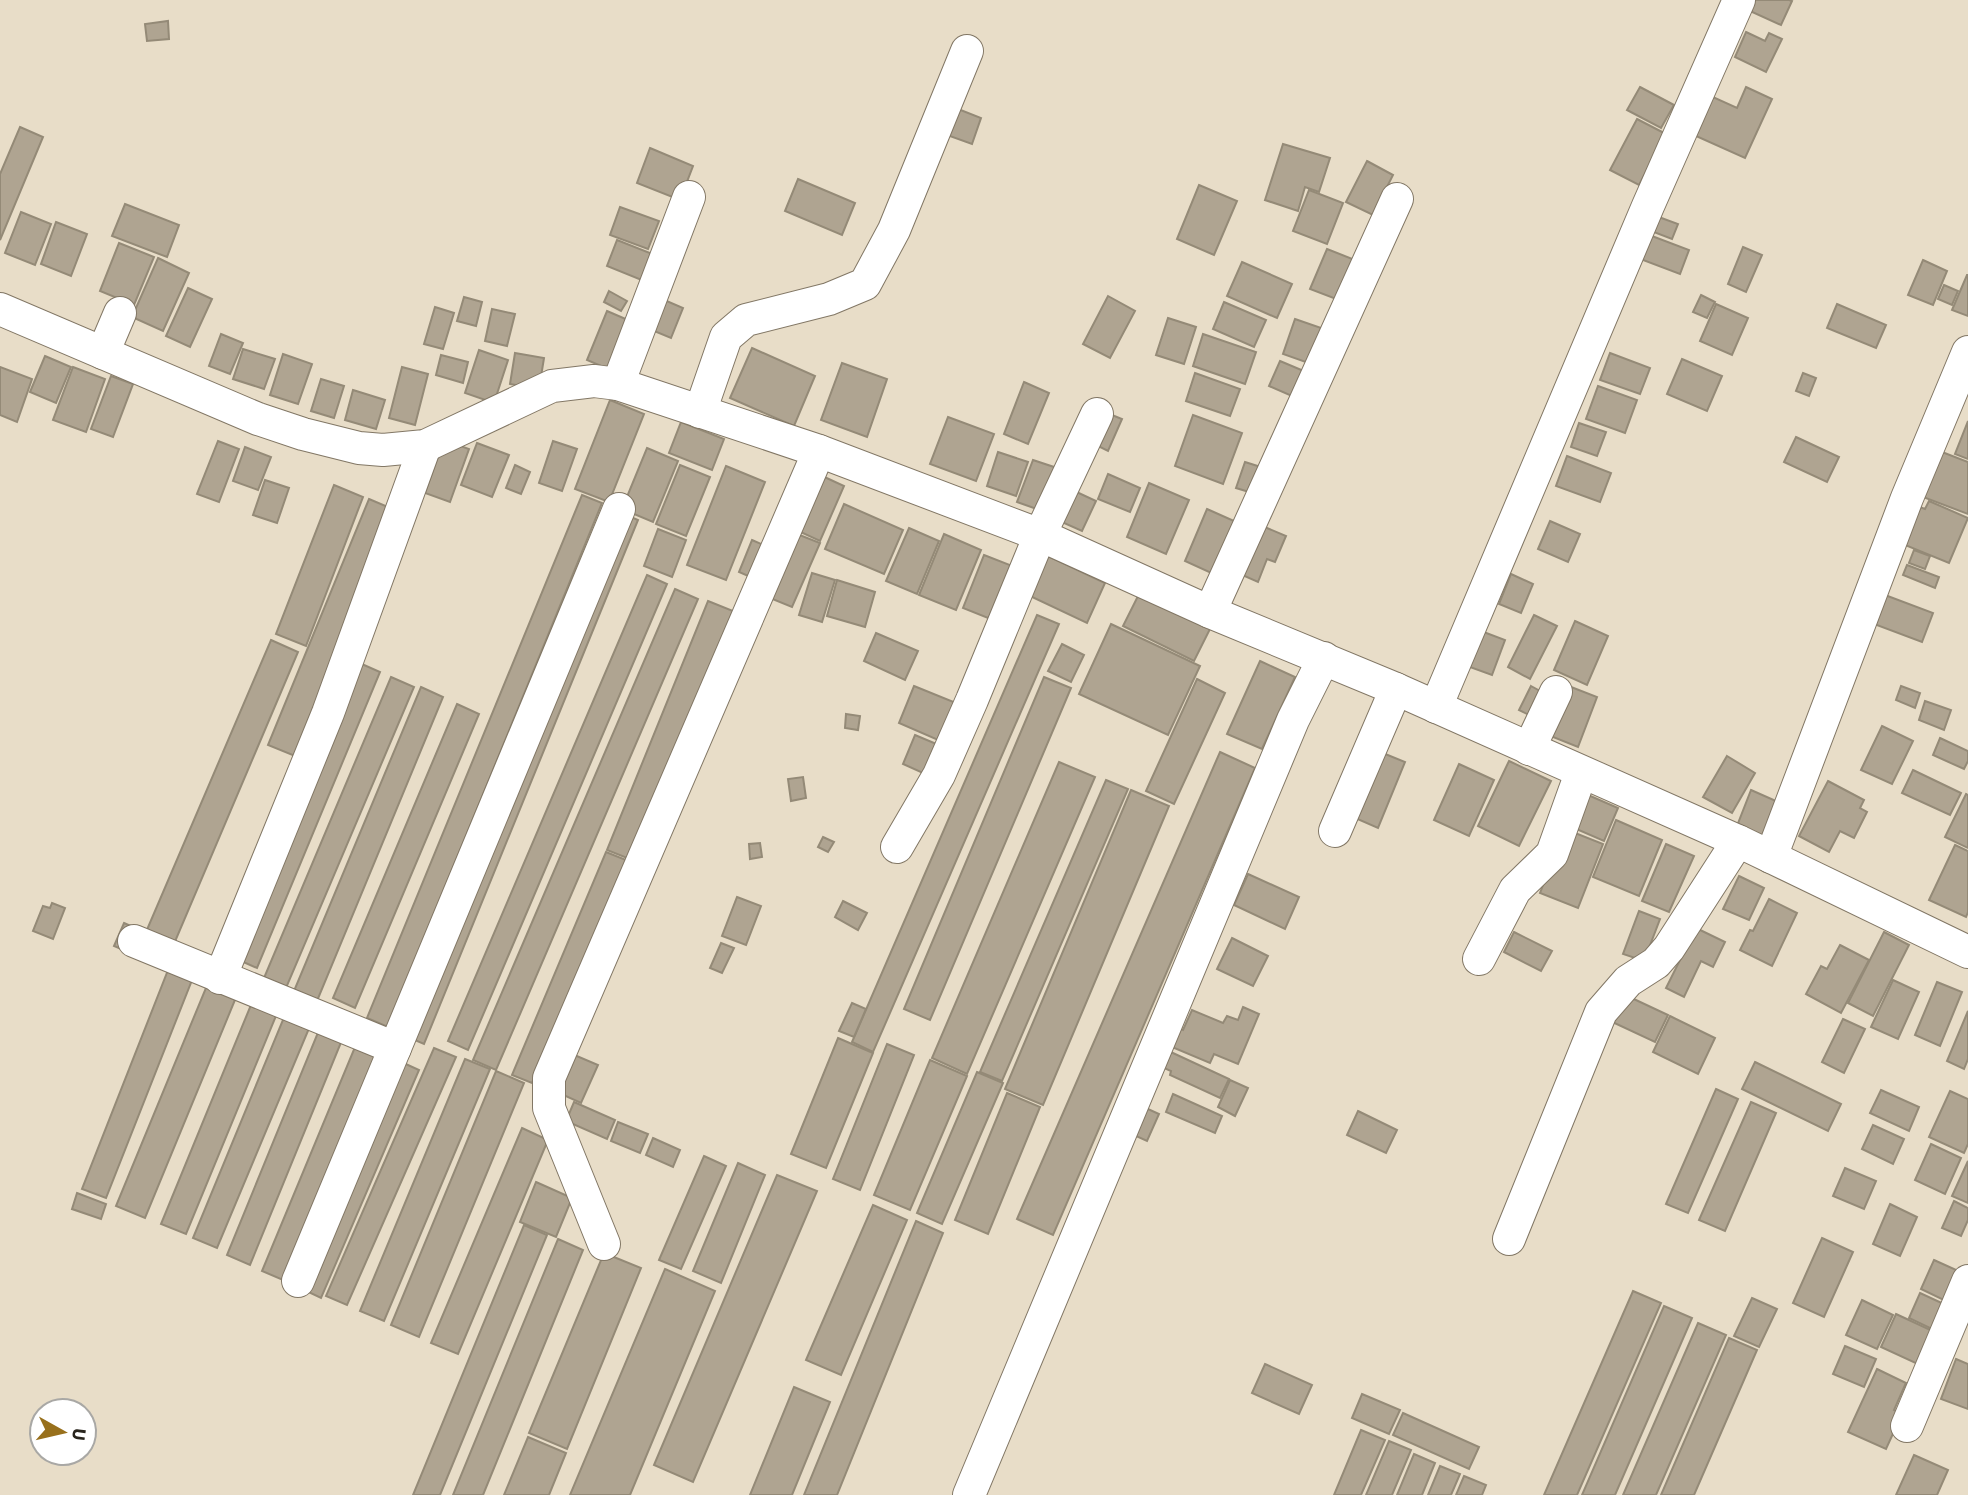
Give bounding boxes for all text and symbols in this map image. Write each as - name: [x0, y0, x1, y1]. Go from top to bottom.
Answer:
- north arrow: [28, 1397, 98, 1467]
- text: U: [64, 1426, 93, 1442]

